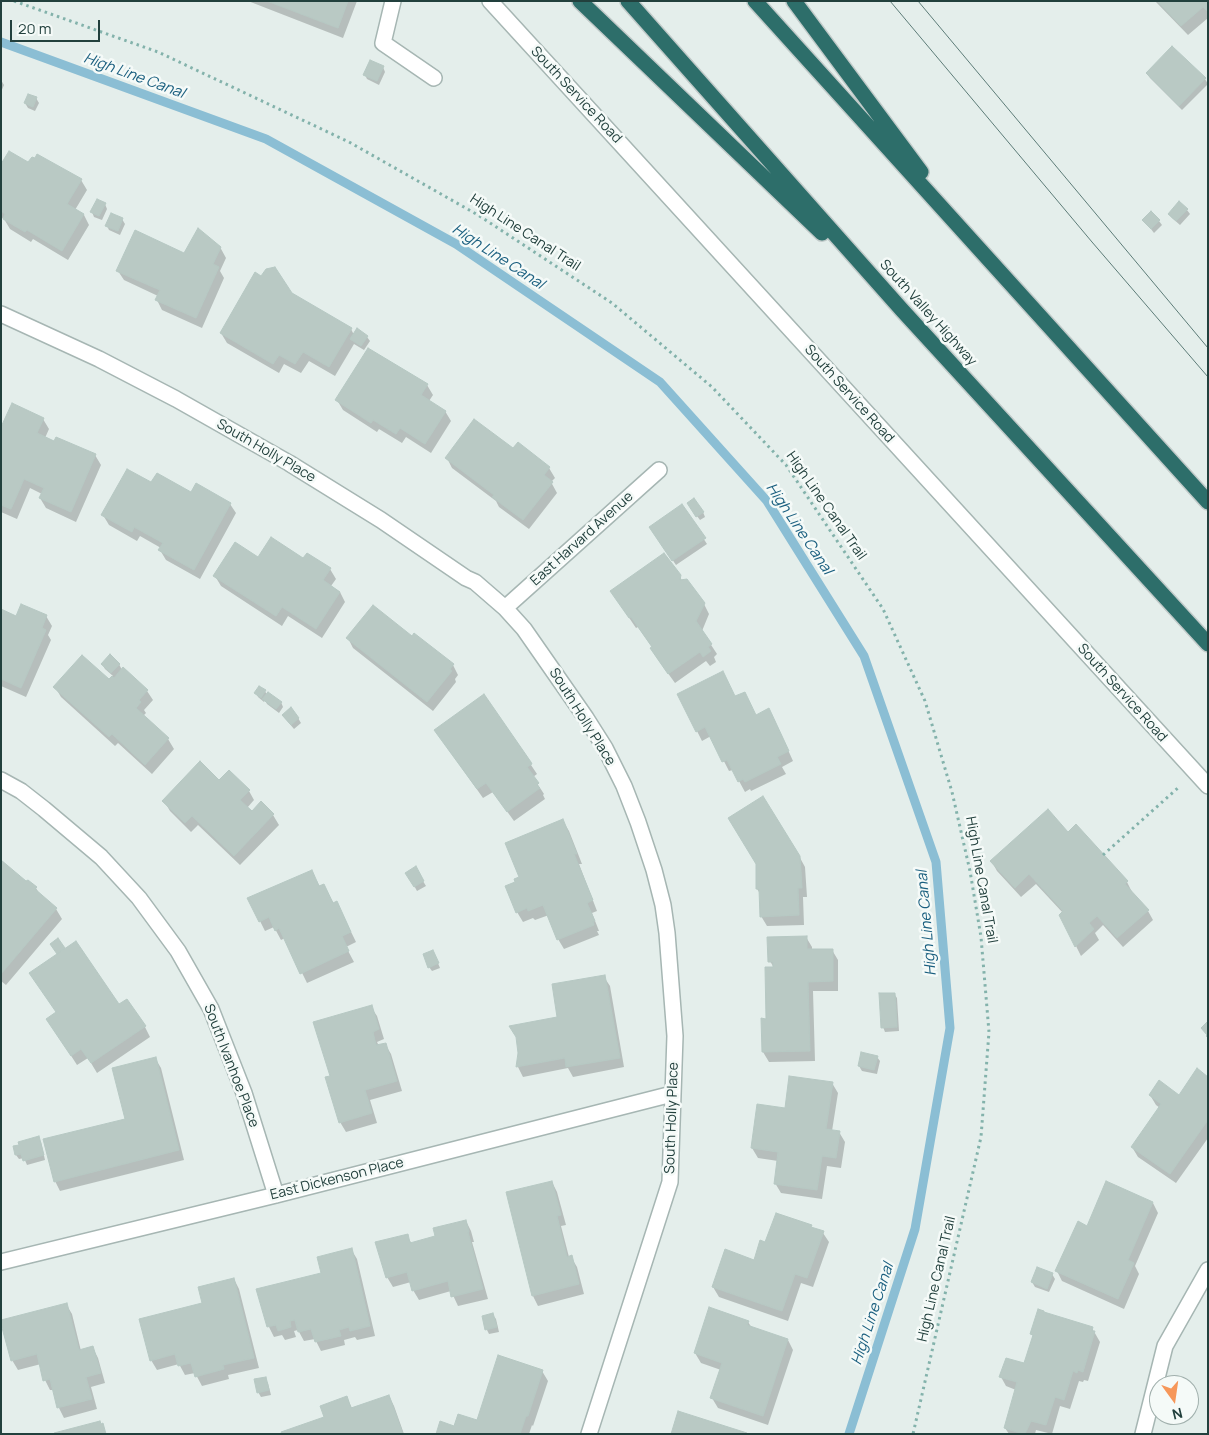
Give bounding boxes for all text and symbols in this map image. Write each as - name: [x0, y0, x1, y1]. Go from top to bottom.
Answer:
- scale bar: [12, 10, 102, 42]
- text: 20 m: [18, 18, 51, 39]
- street label: South Service Road: [527, 43, 625, 147]
- water label: High Line Canal: [81, 49, 187, 103]
- street label: High Line Canal Trail: [466, 191, 584, 275]
- water label: High Line Canal: [449, 221, 547, 293]
- street label: South Valley Highway: [876, 257, 980, 369]
- street label: South Service Road: [801, 342, 897, 446]
- street label: South Holly Place: [213, 416, 319, 486]
- street label: High Line Canal Trail: [782, 449, 870, 563]
- water label: High Line Canal: [762, 480, 836, 578]
- street label: East Harvard Avenue: [527, 488, 637, 590]
- street label: South Service Road: [1074, 641, 1170, 745]
- street label: South Holly Place: [545, 665, 619, 769]
- street label: High Line Canal Trail: [962, 815, 1000, 945]
- water label: High Line Canal: [913, 869, 941, 977]
- street label: South Ivanhoe Place: [200, 1002, 262, 1130]
- street label: South Holly Place: [662, 1062, 682, 1174]
- street label: East Dickenson Place: [269, 1154, 405, 1204]
- street label: High Line Canal Trail: [914, 1214, 960, 1344]
- water label: High Line Canal: [848, 1261, 898, 1367]
- north arrow: [1149, 1375, 1199, 1425]
- text: N: [1170, 1404, 1185, 1425]

